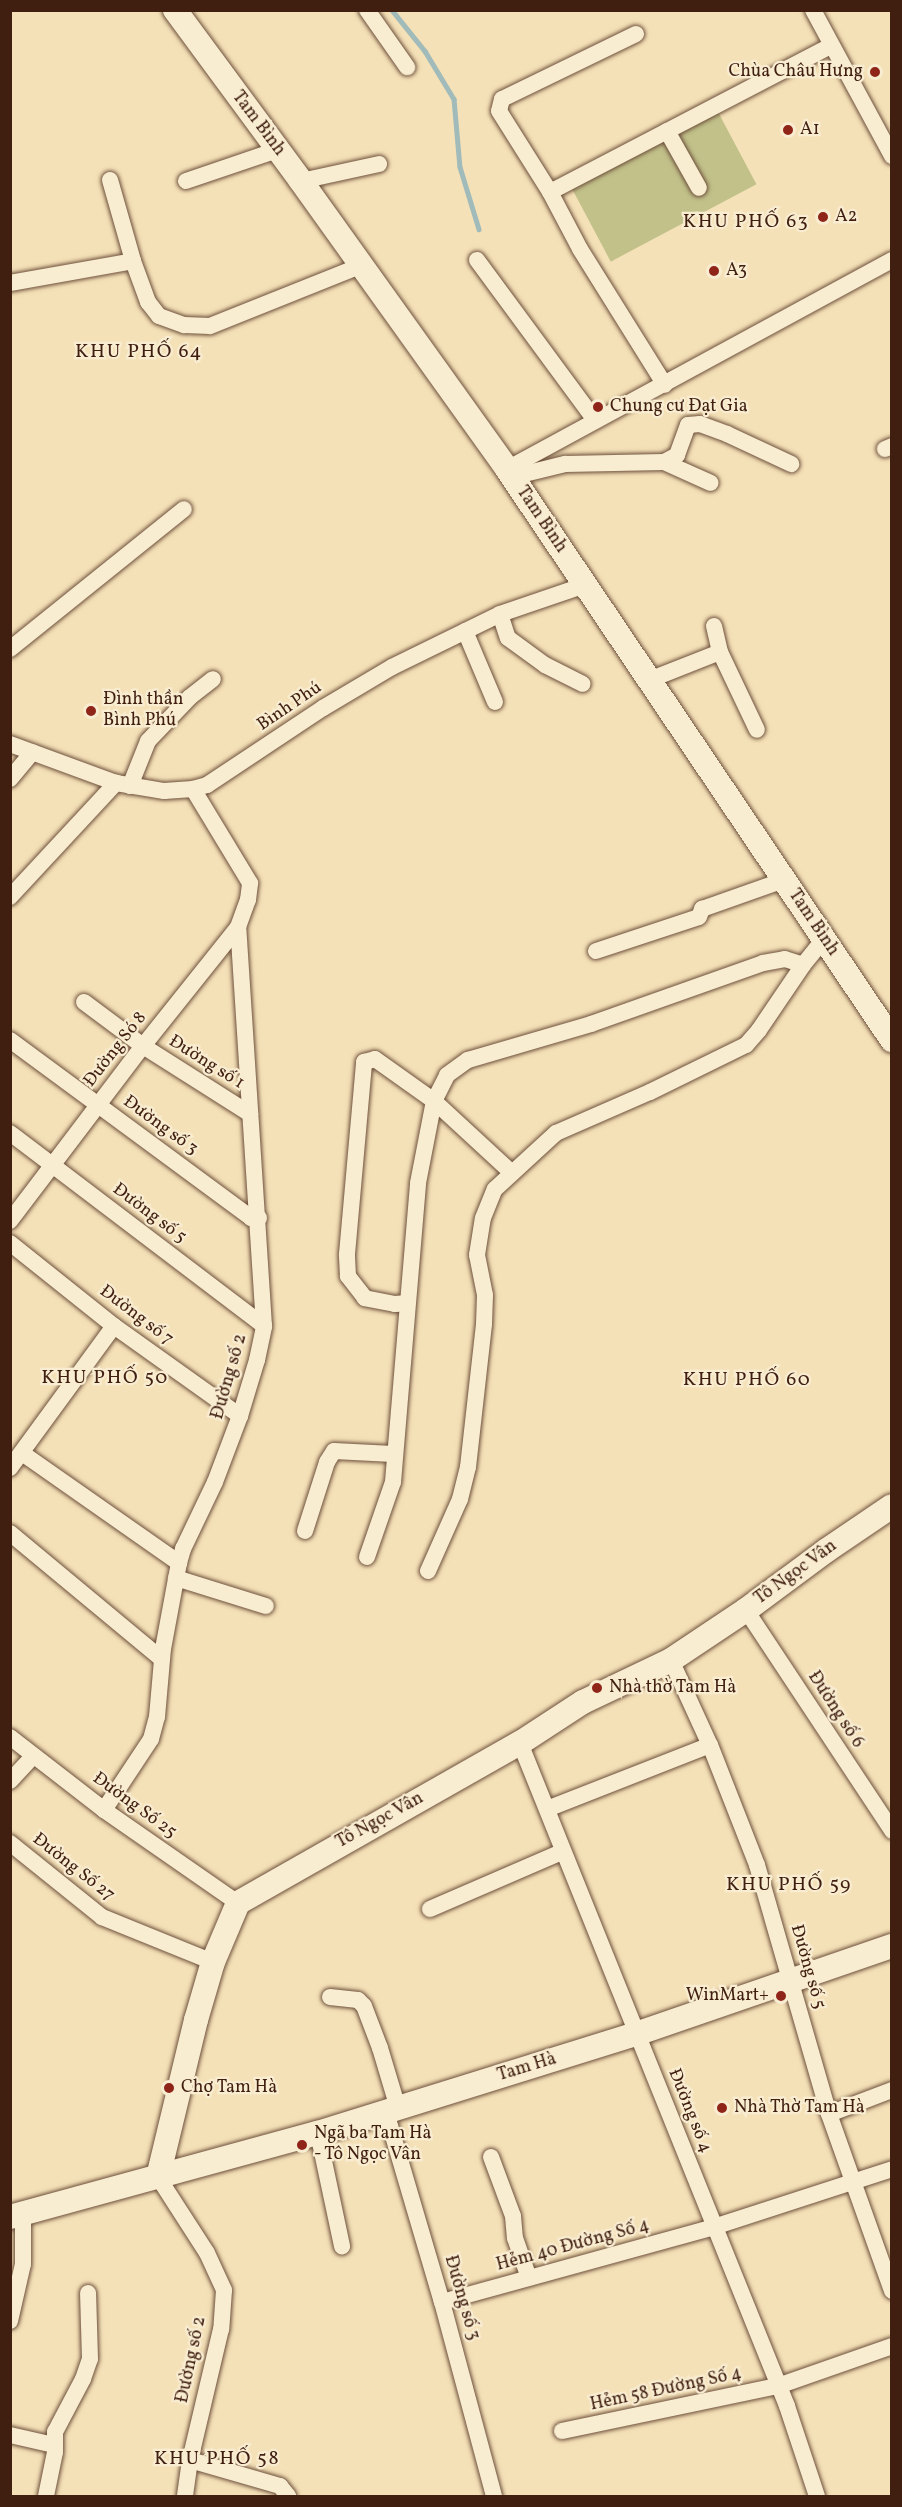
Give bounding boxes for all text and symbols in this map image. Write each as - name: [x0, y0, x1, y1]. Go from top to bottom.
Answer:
- place label: Chùa Châu Hưng: [729, 61, 863, 83]
- marker: Chùa Châu Hưng: [868, 65, 882, 79]
- street label: Tam Bình: [226, 87, 290, 161]
- place label: A1: [800, 119, 820, 141]
- marker: A1: [781, 123, 795, 137]
- place label: A2: [835, 206, 857, 228]
- district label: KHU PHỐ 63: [683, 210, 809, 234]
- marker: A2: [816, 210, 830, 224]
- place label: A3: [726, 260, 747, 282]
- marker: A3: [707, 264, 721, 278]
- district label: KHU PHỐ 64: [75, 340, 203, 364]
- place label: Chung cư Đạt Gia: [610, 396, 748, 418]
- marker: Chung cư Đạt Gia: [591, 400, 605, 414]
- street label: Tam Bình: [511, 482, 571, 558]
- street label: Bình Phú: [254, 678, 326, 736]
- place label: Đình thần Bình Phú: [103, 690, 183, 732]
- marker: Đình thần Bình Phú: [84, 704, 98, 718]
- street label: Tam Bình: [783, 885, 843, 961]
- street label: Đường Só 8: [80, 1008, 152, 1092]
- street label: Đường số 1: [164, 1031, 248, 1095]
- street label: Đường số 3: [118, 1092, 202, 1160]
- street label: Đường số 5: [108, 1179, 190, 1249]
- street label: Đường số 7: [95, 1281, 177, 1351]
- street label: Đường số 2: [208, 1332, 252, 1422]
- district label: KHU PHỐ 50: [41, 1366, 169, 1390]
- district label: KHU PHỐ 60: [683, 1368, 811, 1392]
- street label: Tô Ngọc Vân: [750, 1536, 842, 1610]
- street label: Đường số 6: [802, 1668, 868, 1752]
- place label: Nhà thờ Tam Hà: [609, 1677, 737, 1699]
- marker: Nhà thờ Tam Hà: [590, 1681, 604, 1695]
- street label: Đường Số 25: [88, 1768, 180, 1844]
- street label: Tô Ngọc Vân: [332, 1788, 428, 1854]
- street label: Đường Số 27: [28, 1829, 118, 1907]
- district label: KHU PHỐ 59: [726, 1873, 852, 1897]
- street label: Đường số 5: [785, 1922, 829, 2012]
- place label: WinMart+: [686, 1985, 769, 2007]
- marker: WinMart+: [774, 1989, 788, 2003]
- street label: Tam Hà: [495, 2049, 559, 2087]
- street label: Đường số 4: [662, 2066, 716, 2156]
- place label: Chợ Tam Hà: [181, 2077, 278, 2099]
- marker: Chợ Tam Hà: [162, 2081, 176, 2095]
- place label: Nhà Thờ Tam Hà: [734, 2097, 866, 2119]
- marker: Nhà Thờ Tam Hà: [715, 2101, 729, 2115]
- place label: Ngã ba Tam Hà - Tô Ngọc Vân: [314, 2124, 432, 2166]
- marker: Ngã ba Tam Hà - Tô Ngọc Vân: [295, 2138, 309, 2152]
- street label: Hẻm 40 Đường Số 4: [494, 2215, 652, 2277]
- street label: Đường số 3: [439, 2253, 483, 2343]
- street label: Đường số 2: [172, 2315, 212, 2405]
- street label: Hẻm 58 Đường Số 4: [588, 2363, 744, 2417]
- district label: KHU PHỐ 58: [154, 2447, 280, 2471]

